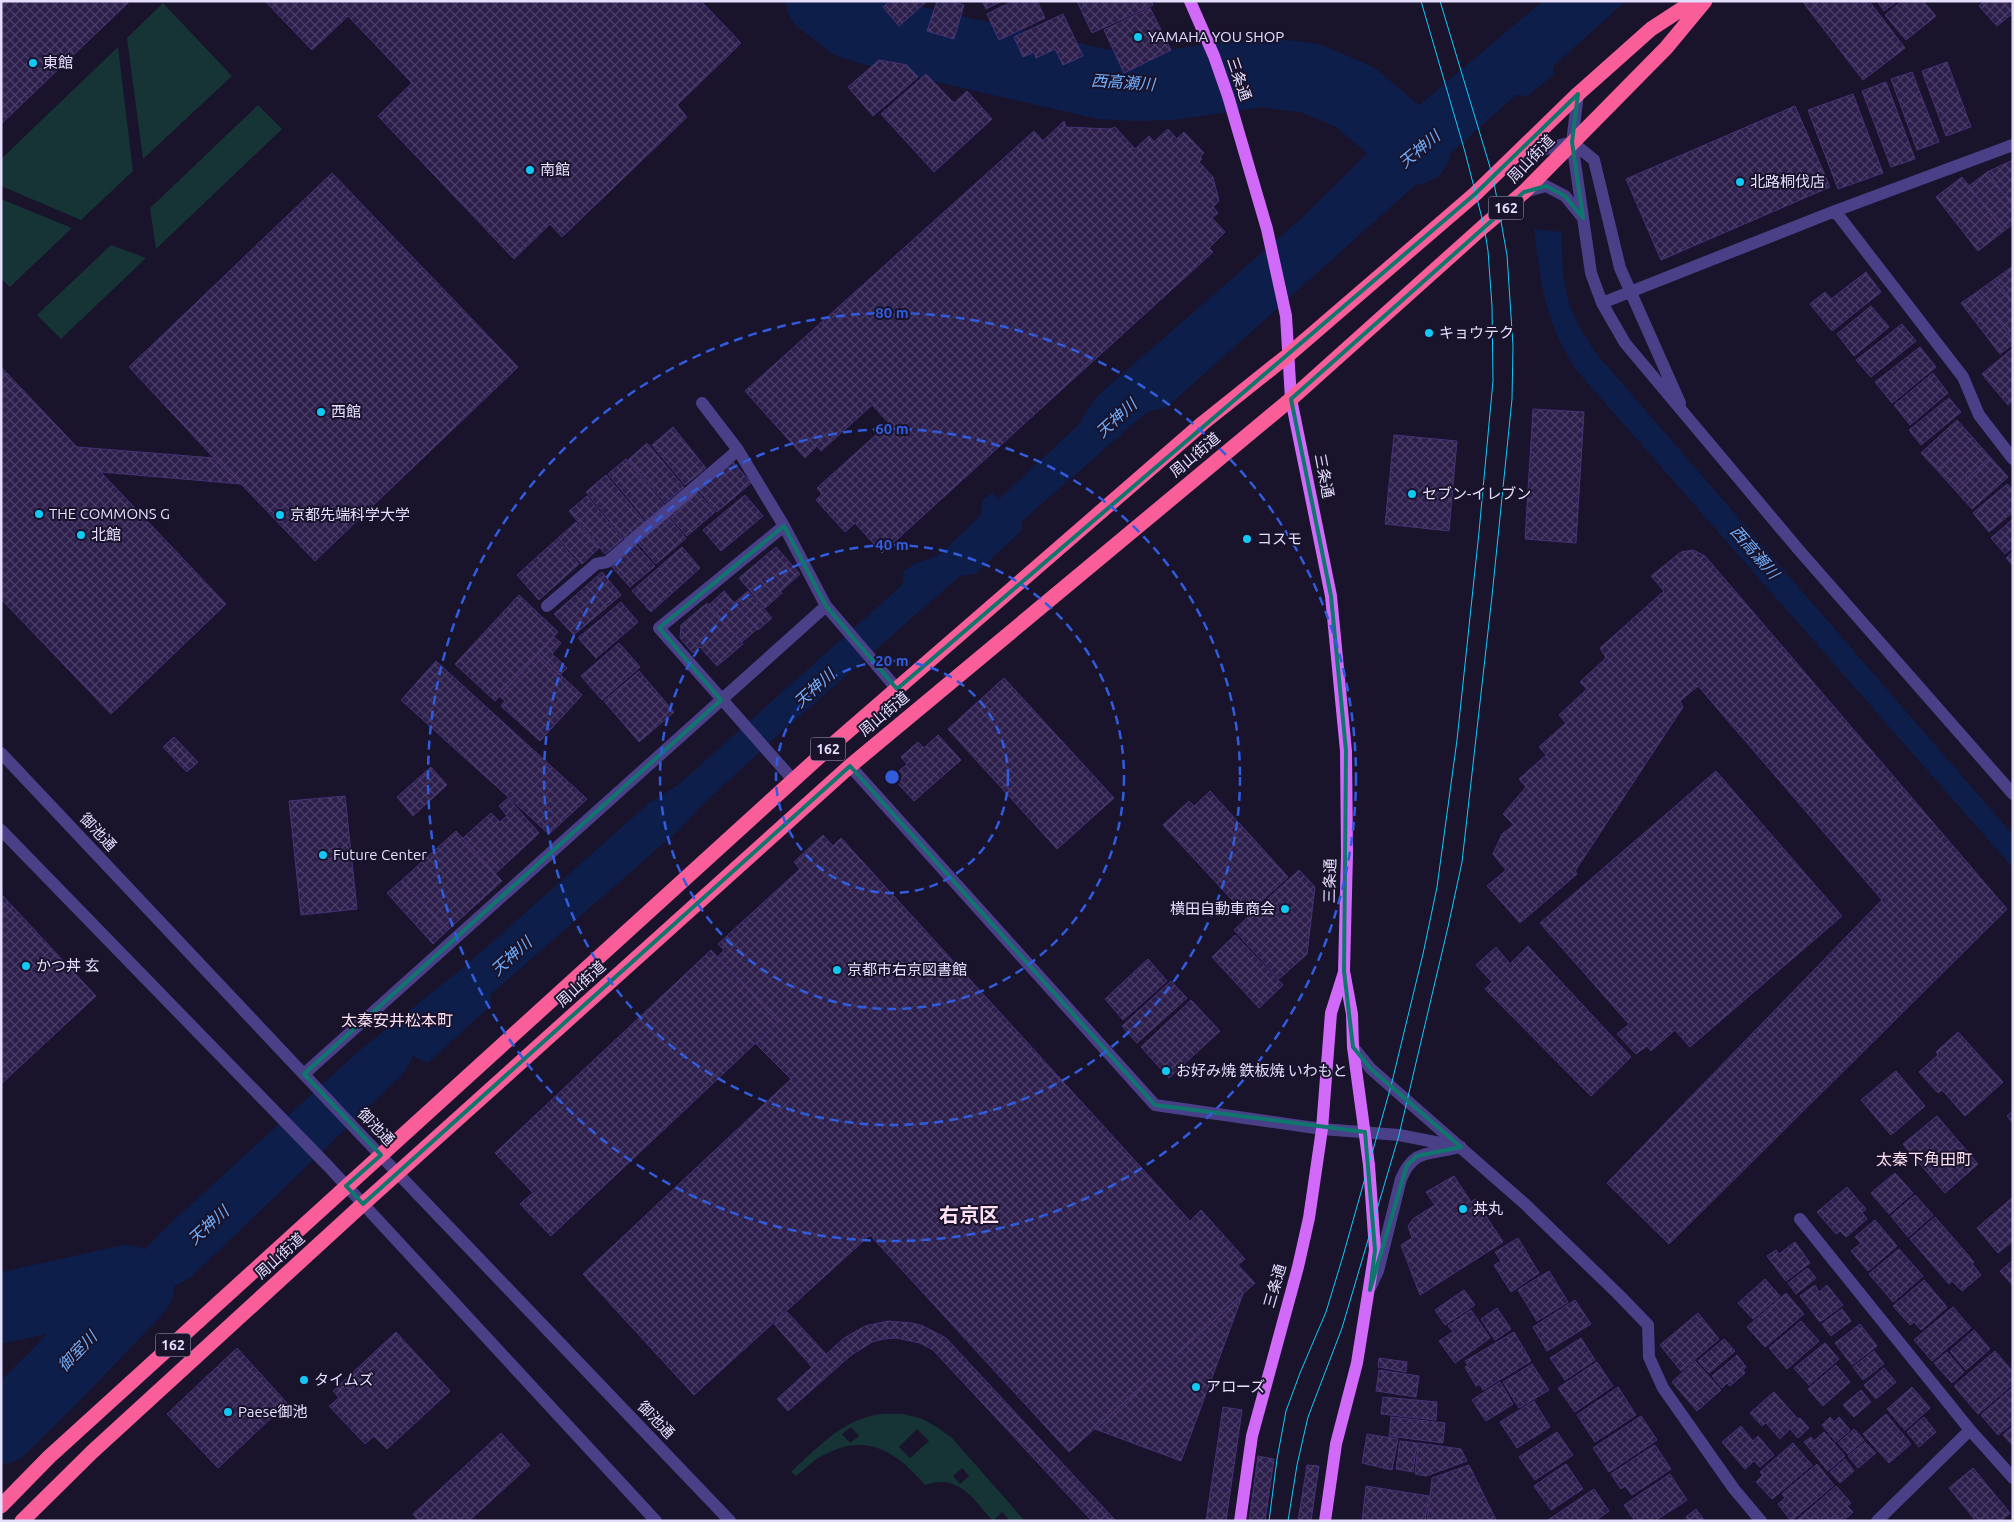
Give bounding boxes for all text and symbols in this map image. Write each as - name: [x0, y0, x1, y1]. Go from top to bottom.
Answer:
- place label: YAMAHA YOU SHOP: [1148, 28, 1284, 45]
- marker: YAMAHA YOU SHOP: [1132, 31, 1144, 43]
- place label: 東館: [43, 54, 73, 71]
- street label: 三条通: [1224, 55, 1255, 103]
- marker: 東館: [27, 57, 39, 69]
- water label: 西高瀬川: [1090, 71, 1158, 93]
- water label: 天神川: [1395, 125, 1445, 171]
- street label: 周山街道: [1504, 131, 1558, 186]
- place label: 南館: [540, 161, 570, 178]
- marker: 南館: [524, 164, 536, 176]
- place label: 北路桐伐店: [1750, 173, 1825, 190]
- marker: 北路桐伐店: [1734, 176, 1746, 188]
- road number: 162: [1488, 197, 1524, 220]
- text: 80 m: [875, 304, 909, 321]
- place label: キョウテク: [1439, 324, 1514, 341]
- marker: キョウテク: [1423, 327, 1435, 339]
- water label: 天神川: [1092, 394, 1141, 441]
- place label: 西館: [331, 403, 361, 420]
- marker: 西館: [315, 406, 327, 418]
- text: 60 m: [875, 420, 909, 437]
- street label: 周山街道: [1166, 429, 1223, 480]
- street label: 三条通: [1312, 452, 1337, 500]
- place label: セブン-イレブン: [1422, 485, 1531, 502]
- marker: セブン-イレブン: [1406, 488, 1418, 500]
- place label: THE COMMONS G: [49, 505, 170, 522]
- place label: 京都先端科学大学: [290, 506, 410, 523]
- marker: THE COMMONS G: [33, 508, 45, 520]
- marker: 京都先端科学大学: [274, 509, 286, 521]
- water label: 西高瀬川: [1727, 522, 1784, 584]
- place label: 北館: [91, 526, 121, 543]
- marker: 北館: [75, 529, 87, 541]
- place label: コスモ: [1257, 530, 1302, 547]
- marker: コスモ: [1241, 533, 1253, 545]
- text: 40 m: [875, 536, 909, 553]
- text: 20 m: [875, 652, 909, 669]
- water label: 天神川: [790, 664, 839, 711]
- street label: 周山街道: [855, 688, 912, 739]
- road number: 162: [810, 738, 846, 761]
- centre of rings: [883, 768, 901, 786]
- street label: 御池通: [77, 809, 120, 854]
- place label: Future Center: [333, 846, 427, 863]
- marker: Future Center: [317, 849, 329, 861]
- street label: 三条通: [1321, 858, 1338, 904]
- place label: 横田自動車商会: [1170, 900, 1275, 917]
- marker: 横田自動車商会: [1279, 903, 1291, 915]
- water label: 天神川: [487, 932, 536, 979]
- place label: かつ丼 玄: [36, 957, 99, 974]
- street label: 周山街道: [553, 957, 609, 1010]
- marker: かつ丼 玄: [20, 960, 32, 972]
- place label: 京都市右京図書館: [847, 961, 967, 978]
- marker: 京都市右京図書館: [831, 964, 843, 976]
- district label: 太秦安井松本町: [341, 1011, 453, 1029]
- place label: お好み焼 鉄板焼 いわもと: [1176, 1062, 1348, 1079]
- marker: お好み焼 鉄板焼 いわもと: [1160, 1065, 1172, 1077]
- street label: 御池通: [355, 1105, 398, 1149]
- district label: 太秦下角田町: [1876, 1150, 1972, 1168]
- place label: 丼丸: [1473, 1200, 1503, 1217]
- water label: 天神川: [184, 1201, 233, 1248]
- district label: 右京区: [939, 1203, 999, 1226]
- marker: 丼丸: [1457, 1203, 1469, 1215]
- street label: 周山街道: [252, 1229, 308, 1282]
- street label: 三条通: [1260, 1262, 1289, 1310]
- water label: 御室川: [54, 1326, 102, 1375]
- road number: 162: [156, 1334, 190, 1356]
- place label: タイムズ: [314, 1371, 374, 1388]
- marker: タイムズ: [298, 1374, 310, 1386]
- place label: アローズ: [1206, 1378, 1265, 1395]
- marker: アローズ: [1190, 1381, 1202, 1393]
- street label: 御池通: [635, 1398, 678, 1442]
- place label: Paese御池: [238, 1403, 308, 1420]
- marker: Paese御池: [222, 1406, 234, 1418]

